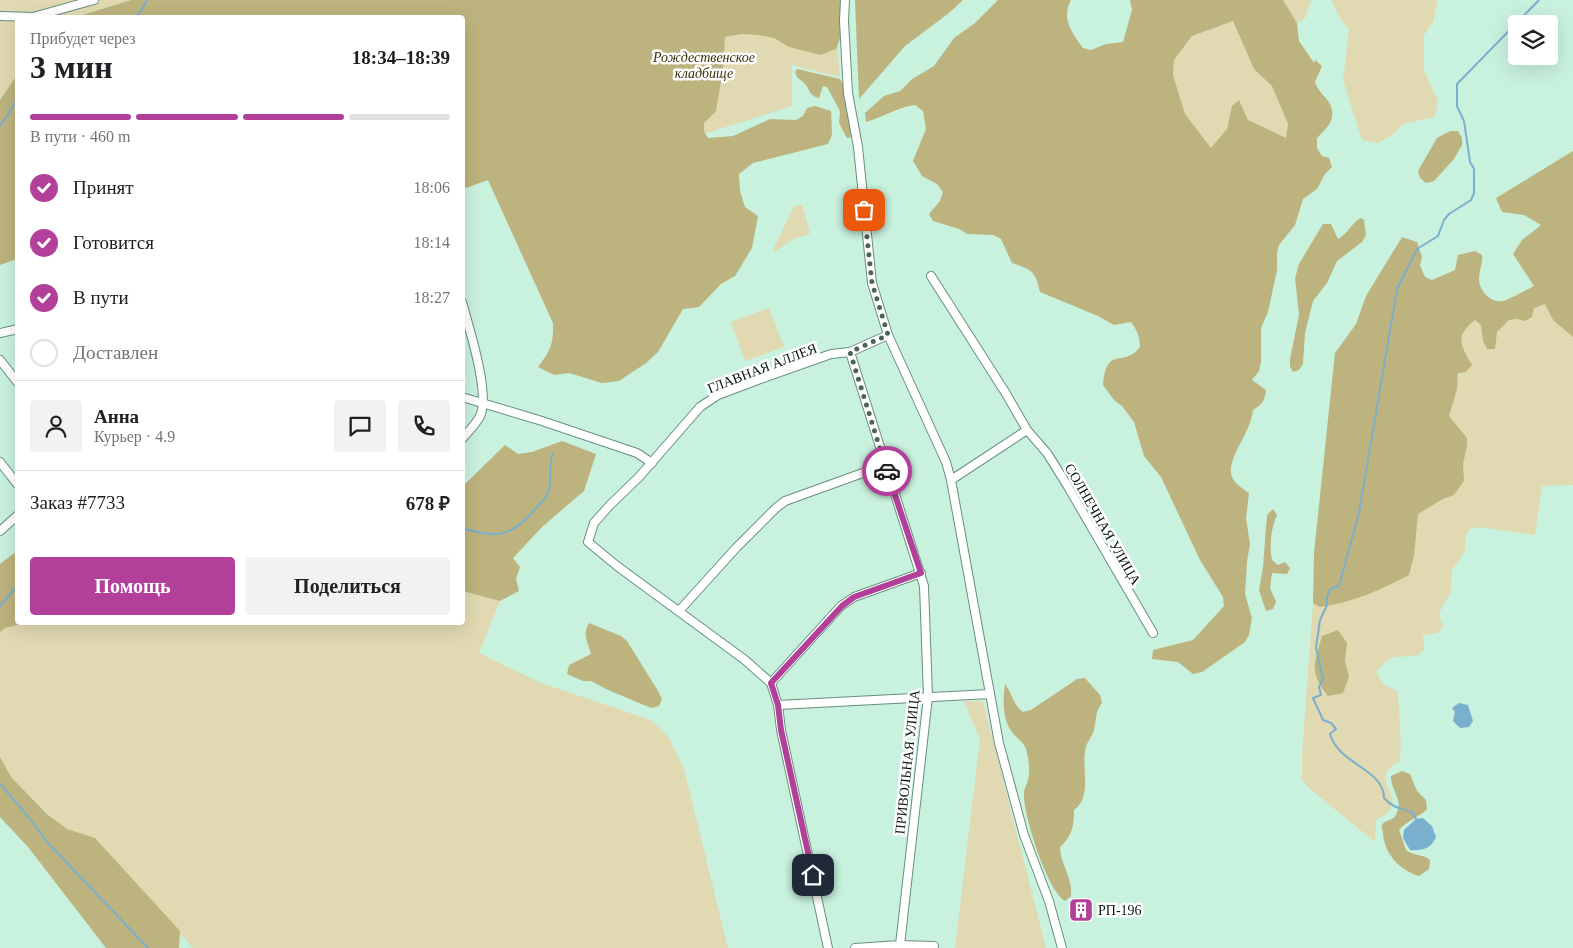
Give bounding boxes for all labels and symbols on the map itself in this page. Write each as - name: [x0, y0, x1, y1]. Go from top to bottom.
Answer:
- park label: Рождественское кладбище: [652, 50, 755, 81]
- pin: [843, 189, 885, 231]
- street label: ГЛАВНАЯ АЛЛЕЯ: [705, 341, 819, 396]
- courier: [862, 446, 912, 496]
- street label: СОЛНЕЧНАЯ УЛИЦА: [1062, 461, 1144, 588]
- street label: ПРИВОЛЬНАЯ УЛИЦА: [892, 688, 923, 835]
- pin: [792, 854, 834, 896]
- building icon: РП-196: [1068, 897, 1094, 923]
- place label: РП-196: [1098, 903, 1142, 918]

